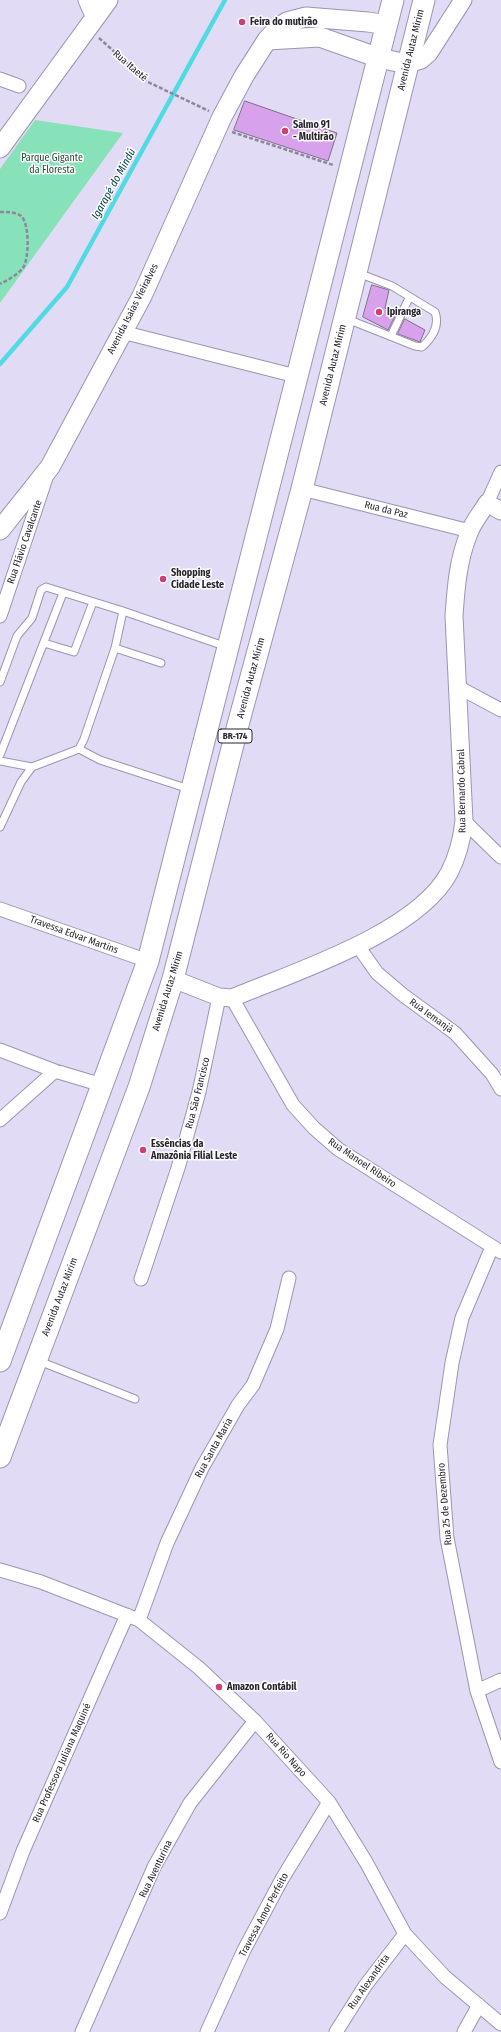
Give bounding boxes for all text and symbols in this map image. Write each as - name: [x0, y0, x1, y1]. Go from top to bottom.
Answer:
- street label: Avenida Autaz Mirim: [395, 8, 427, 92]
- place label: Feira do mutirão: [250, 16, 318, 28]
- marker: Feira do mutirão: [237, 17, 247, 27]
- street label: Rua Itaeté: [110, 48, 150, 84]
- place label: Salmo 91 - Multirão: [293, 119, 334, 142]
- marker: Salmo 91 - Multirão: [280, 126, 290, 136]
- water label: Igarapé do Mindú: [89, 146, 139, 222]
- park label: Parque Gigante da Floresta: [21, 152, 83, 176]
- street label: Avenida Isaías Vieiralves: [105, 262, 161, 356]
- place label: Ipiranga: [387, 306, 421, 318]
- marker: Ipiranga: [374, 307, 384, 317]
- street label: Avenida Autaz Mirim: [317, 323, 349, 407]
- street label: Rua Flávio Cavalcante: [5, 498, 45, 586]
- street label: Rua da Paz: [363, 499, 409, 521]
- place label: Shopping Cidade Leste: [171, 567, 224, 590]
- marker: Shopping Cidade Leste: [158, 574, 168, 584]
- street label: Avenida Autaz Mirim: [234, 636, 268, 720]
- road number: BR-174: [218, 729, 252, 743]
- street label: Rua Bernardo Cabral: [455, 749, 469, 833]
- street label: Travessa Edvar Martins: [28, 913, 120, 957]
- street label: Avenida Autaz Mirim: [150, 949, 186, 1033]
- street label: Rua Iemanjá: [407, 996, 455, 1036]
- street label: Rua São Francisco: [183, 1056, 213, 1130]
- street label: Rua Manoel Ribeiro: [326, 1136, 398, 1190]
- place label: Essências da Amazônia Filial Leste: [151, 1138, 237, 1162]
- marker: Essências da Amazônia Filial Leste: [138, 1145, 148, 1155]
- street label: Avenida Autaz Mirim: [39, 1256, 81, 1338]
- street label: Rua Santa Maria: [193, 1416, 235, 1480]
- street label: Rua 25 de Dezembro: [435, 1462, 455, 1546]
- place label: Amazon Contábil: [227, 1681, 297, 1693]
- marker: Amazon Contábil: [214, 1682, 224, 1692]
- street label: Rua Professora Juliana Maquiné: [30, 1701, 94, 1825]
- street label: Rua Rio Napo: [263, 1731, 309, 1779]
- street label: Rua Aventurina: [137, 1838, 175, 1900]
- street label: Travessa Amor Perfeito: [237, 1871, 291, 1959]
- street label: Rua Alexandrita: [346, 1952, 392, 2012]

